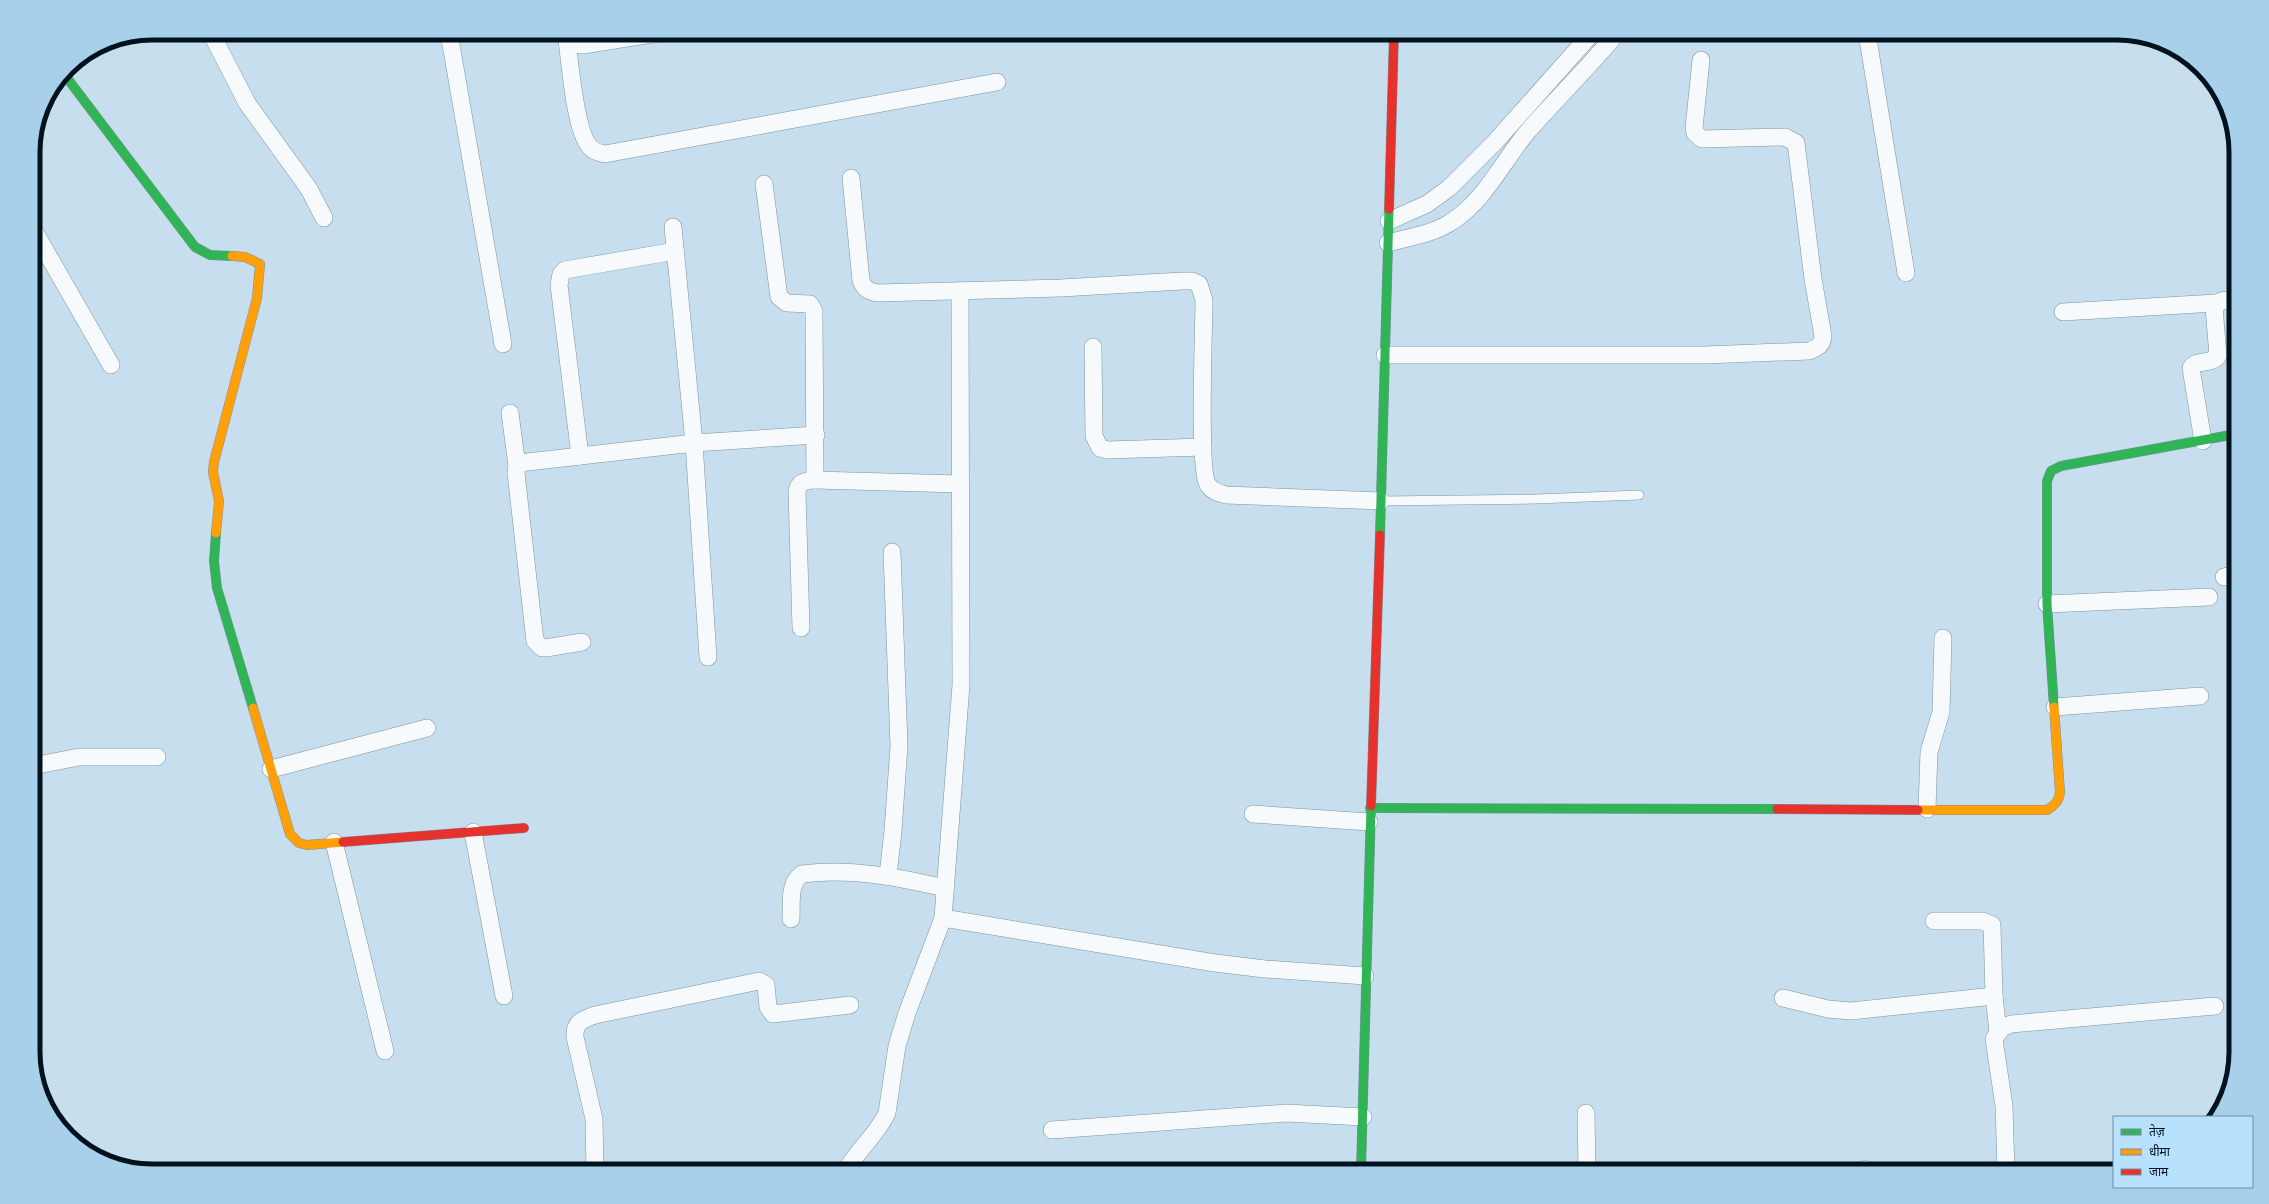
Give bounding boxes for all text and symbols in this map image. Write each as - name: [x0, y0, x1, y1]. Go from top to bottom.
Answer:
- legend: [2113, 1116, 2253, 1188]
- text: तेज़: [2149, 1122, 2166, 1141]
- text: धीमा: [2149, 1142, 2171, 1161]
- text: जाम: [2149, 1162, 2169, 1181]

